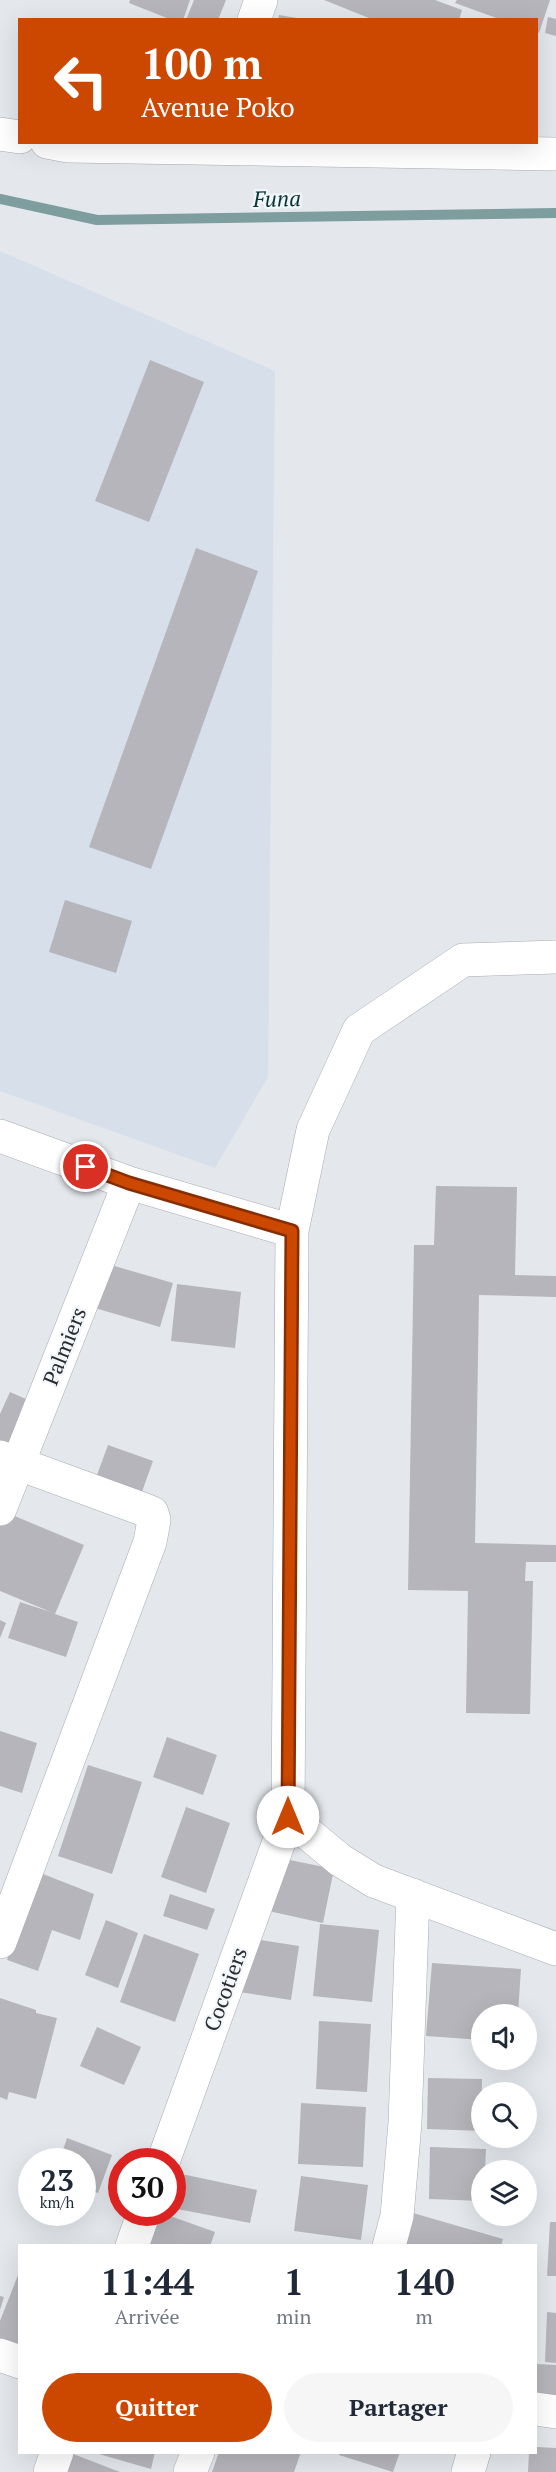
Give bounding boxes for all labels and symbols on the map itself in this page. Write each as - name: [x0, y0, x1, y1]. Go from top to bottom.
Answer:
- water label: Funa: [252, 183, 301, 213]
- pin: [60, 1141, 111, 1192]
- street label: Palmiers: [36, 1303, 92, 1389]
- position arrow: [256, 1785, 320, 1849]
- street label: Cocotiers: [197, 1943, 253, 2035]
- speed limit sign: 30: [108, 2148, 186, 2226]

